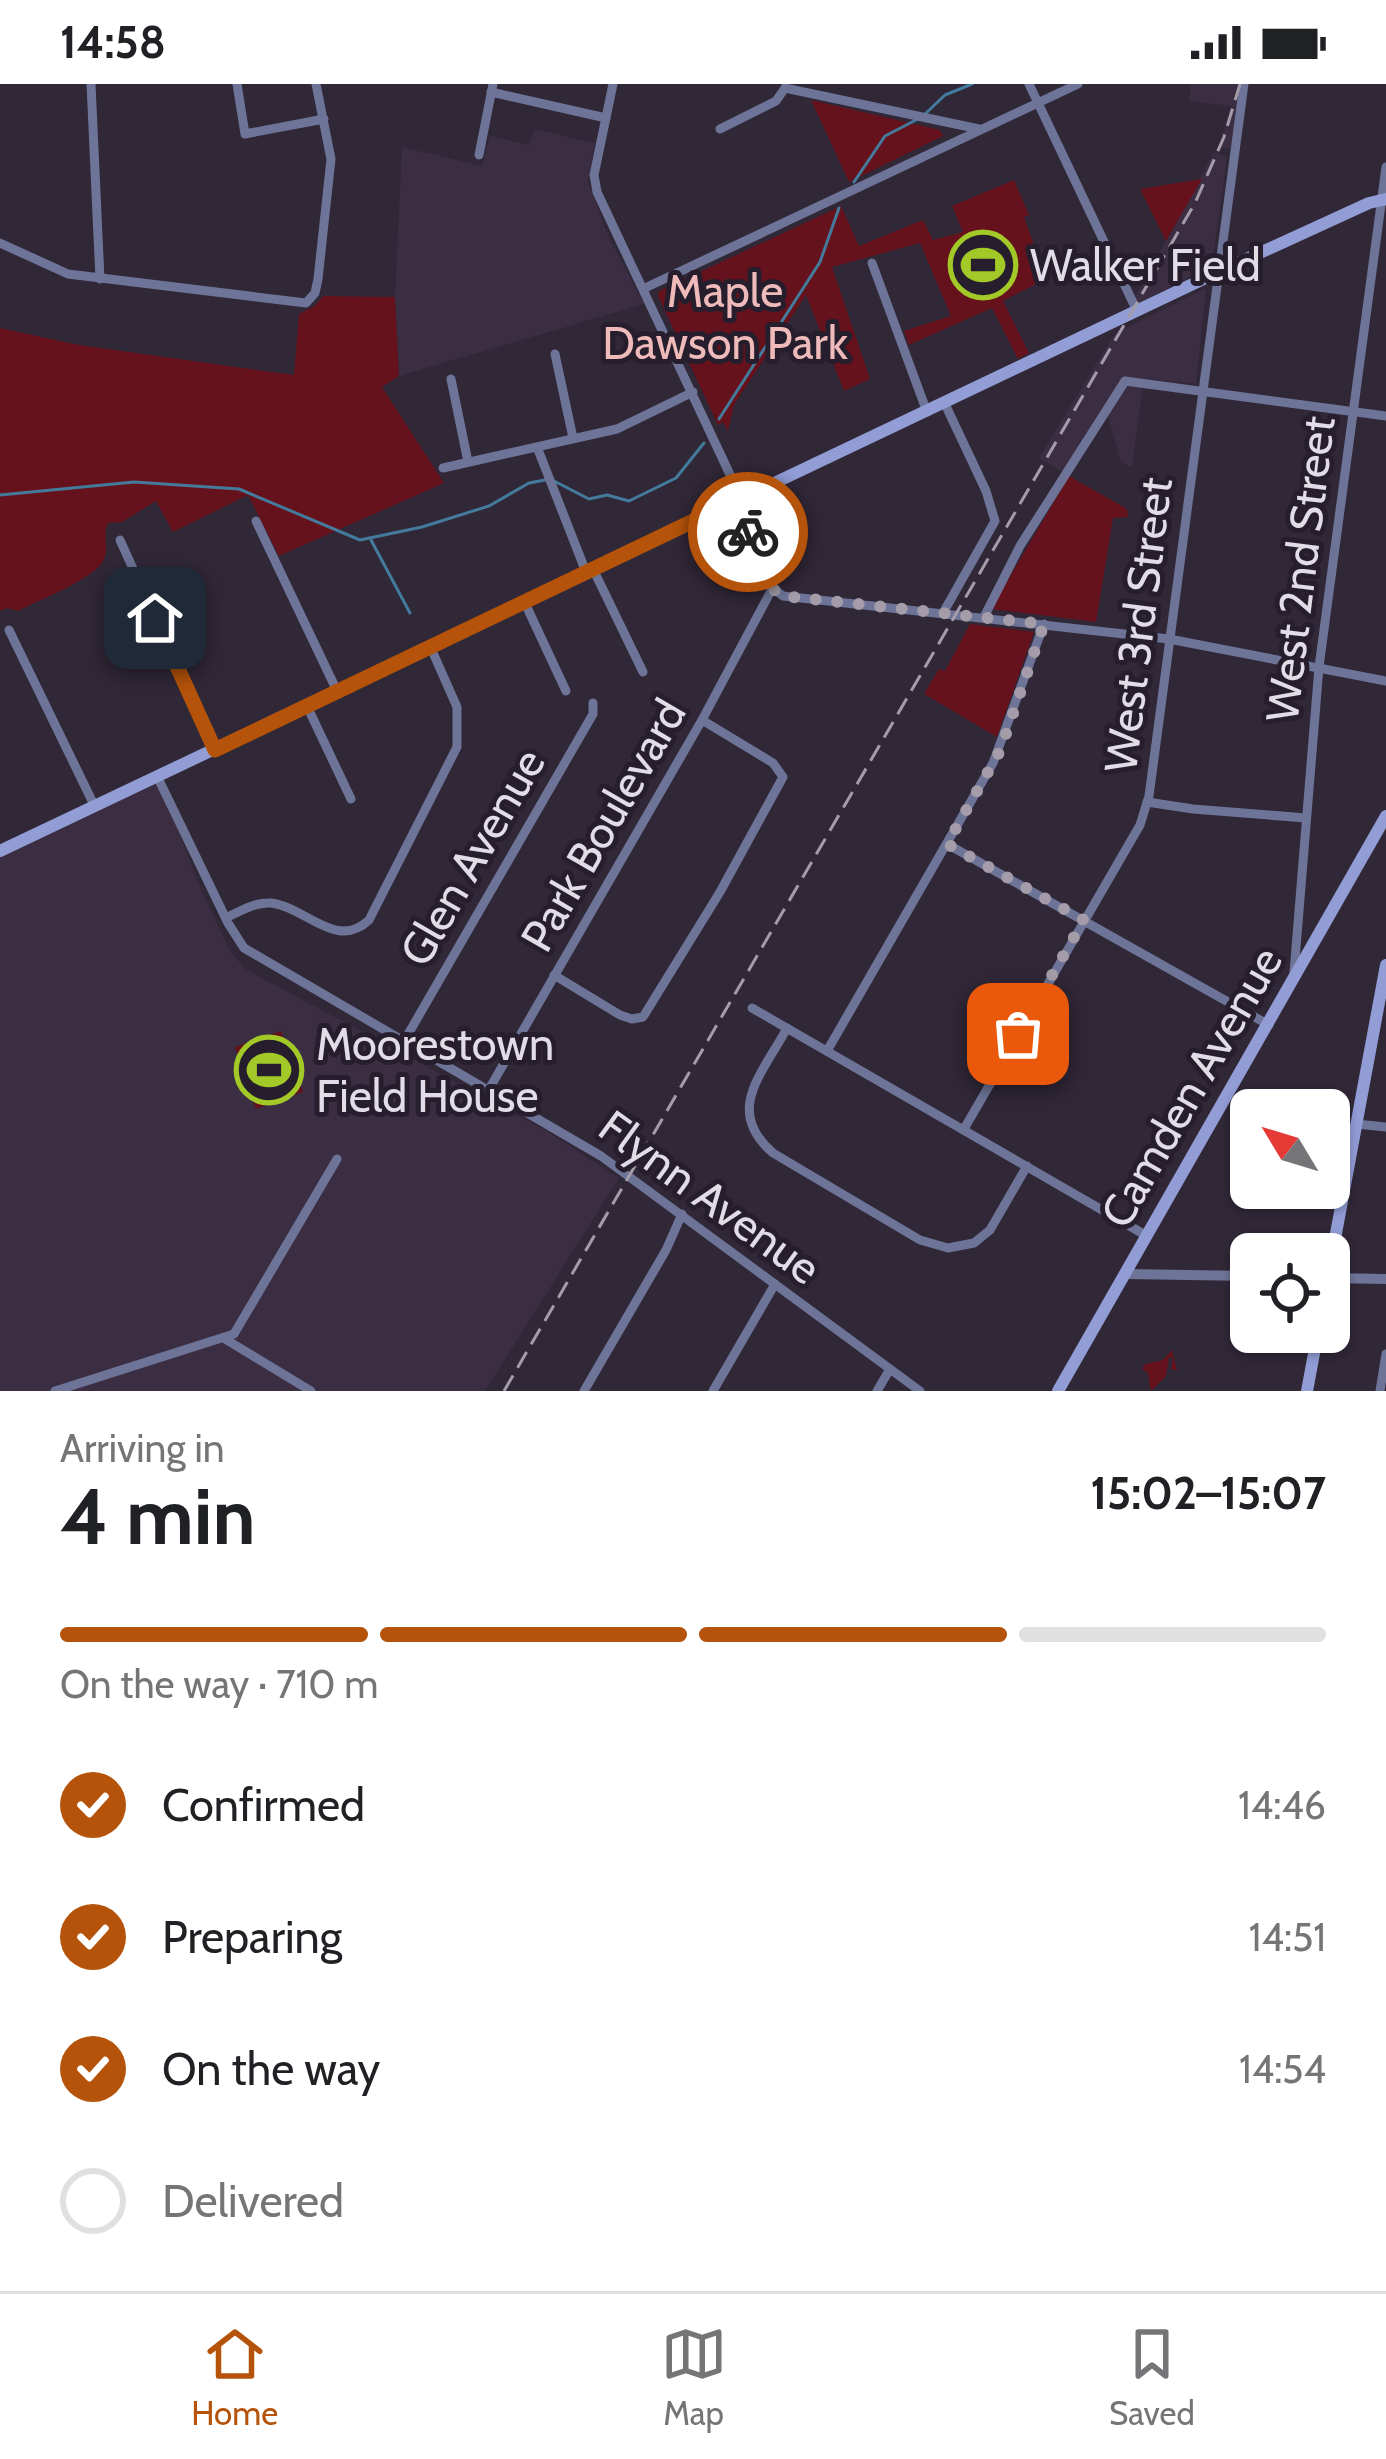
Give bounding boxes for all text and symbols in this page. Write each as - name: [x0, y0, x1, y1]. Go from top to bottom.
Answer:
- text: 14:58: [60, 15, 166, 69]
- sports icon: Walker Field: [948, 230, 1018, 300]
- place label: Walker Field: [1030, 238, 1261, 292]
- park label: Maple Dawson Park: [602, 264, 849, 370]
- street label: West 2nd Street: [1254, 413, 1346, 725]
- courier: [688, 472, 808, 592]
- street label: West 3rd Street: [1093, 475, 1183, 775]
- icon: bike: [715, 499, 781, 565]
- pin: [104, 567, 206, 669]
- icon: home: [122, 585, 188, 651]
- street label: Park Boulevard: [509, 689, 697, 961]
- street label: Glen Avenue: [388, 739, 556, 975]
- street label: Camden Avenue: [1089, 937, 1293, 1237]
- pin: [967, 983, 1069, 1085]
- icon: bag: [985, 1001, 1051, 1067]
- place label: Moorestown Field House: [316, 1017, 554, 1123]
- sports icon: Moorestown Field House: [234, 1035, 304, 1105]
- north arrow: [1230, 1089, 1350, 1209]
- map controls: [1230, 1089, 1350, 1353]
- street label: Flynn Avenue: [589, 1099, 831, 1295]
- button: locate: [1230, 1233, 1350, 1353]
- text: Arriving in: [60, 1424, 224, 1472]
- text: 15:02–15:07: [1090, 1466, 1326, 1520]
- text: 4 min: [60, 1469, 256, 1564]
- text: On the way · 710 m: [60, 1660, 378, 1708]
- icon: check: [60, 1772, 126, 1838]
- text: Confirmed: [162, 1778, 365, 1832]
- text: 14:46: [1238, 1781, 1326, 1829]
- icon: check: [60, 1904, 126, 1970]
- text: Preparing: [162, 1910, 342, 1964]
- text: 14:51: [1249, 1913, 1326, 1961]
- icon: check: [60, 2036, 126, 2102]
- text: On the way: [162, 2042, 380, 2096]
- text: 14:54: [1239, 2045, 1326, 2093]
- text: Delivered: [162, 2174, 344, 2228]
- tab: Home: [191, 2321, 278, 2433]
- tab: Map: [661, 2321, 727, 2433]
- tab: Saved: [1109, 2321, 1195, 2433]

